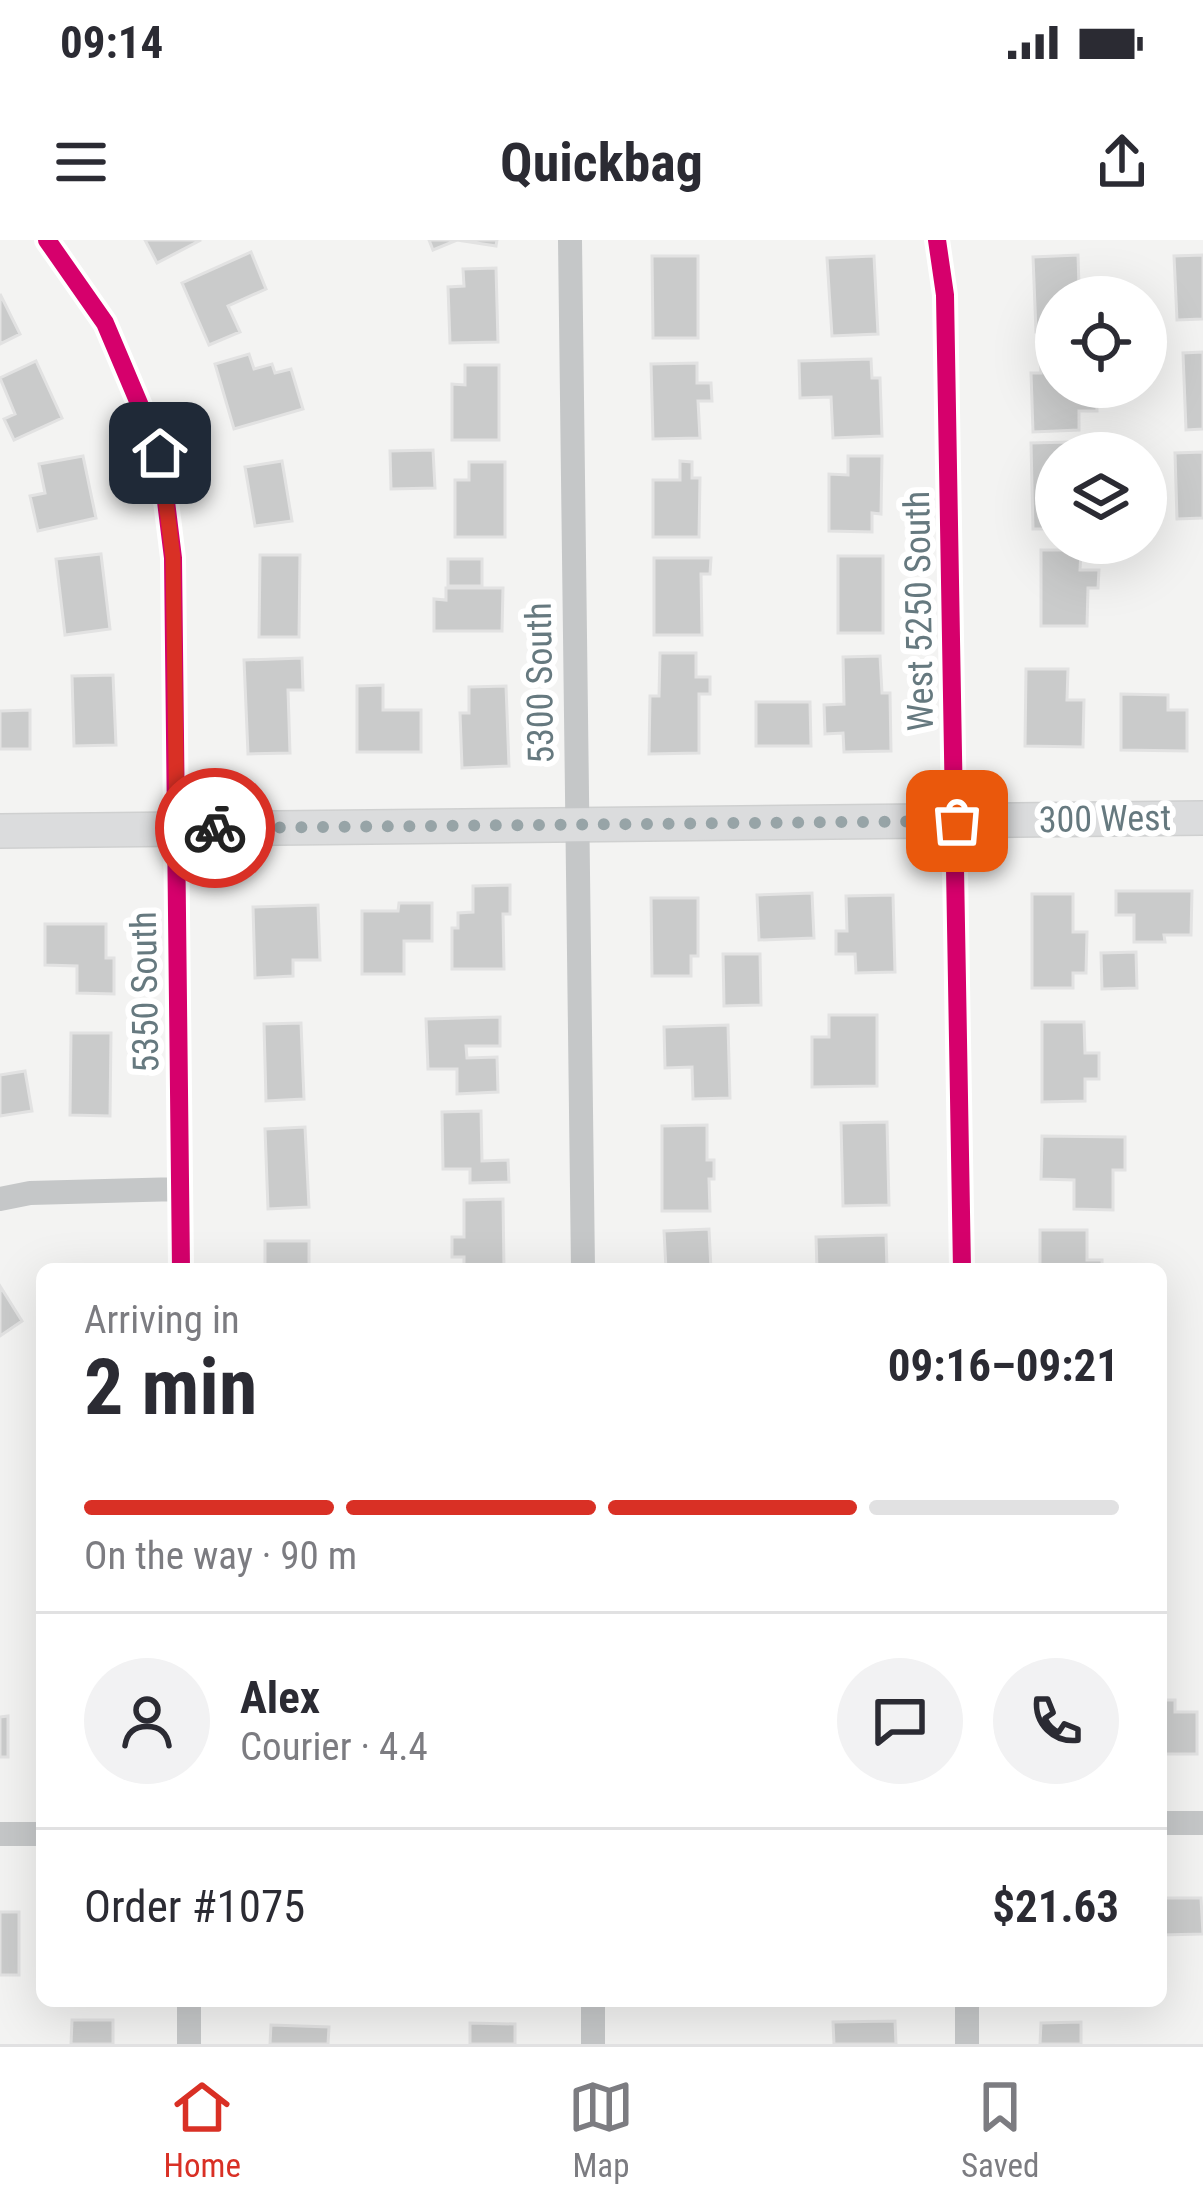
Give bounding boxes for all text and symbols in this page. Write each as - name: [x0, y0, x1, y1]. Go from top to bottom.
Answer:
- text: 09:14: [60, 16, 163, 69]
- icon: menu: [48, 129, 114, 195]
- icon: share: [1089, 129, 1155, 195]
- text: Quickbag: [500, 131, 703, 194]
- map controls: [1035, 276, 1167, 564]
- button: locate: [1035, 276, 1167, 408]
- pin: [109, 402, 211, 504]
- icon: home: [127, 420, 193, 486]
- button: layers: [1035, 432, 1167, 564]
- street label: West 5250 South: [896, 490, 942, 732]
- street label: 5300 South: [518, 602, 562, 764]
- courier: [155, 768, 275, 888]
- pin: [906, 770, 1008, 872]
- icon: bag: [924, 788, 990, 854]
- icon: bike: [182, 795, 248, 861]
- street label: 300 West: [1038, 797, 1172, 841]
- street label: 5350 South: [123, 911, 167, 1073]
- text: Arriving in: [84, 1297, 240, 1343]
- text: 09:16–09:21: [888, 1339, 1119, 1392]
- text: 2 min: [84, 1342, 257, 1433]
- text: On the way · 90 m: [84, 1533, 357, 1579]
- button: person: [84, 1658, 210, 1784]
- button: chat: [837, 1658, 963, 1784]
- button: phone: [993, 1658, 1119, 1784]
- text: Alex: [240, 1671, 320, 1724]
- text: Courier · 4.4: [240, 1724, 428, 1770]
- text: Order #1075: [84, 1880, 305, 1933]
- text: $21.63: [992, 1880, 1119, 1933]
- tab: Home: [164, 2074, 241, 2185]
- tab: Map: [568, 2074, 634, 2185]
- tab: Saved: [961, 2074, 1039, 2185]

